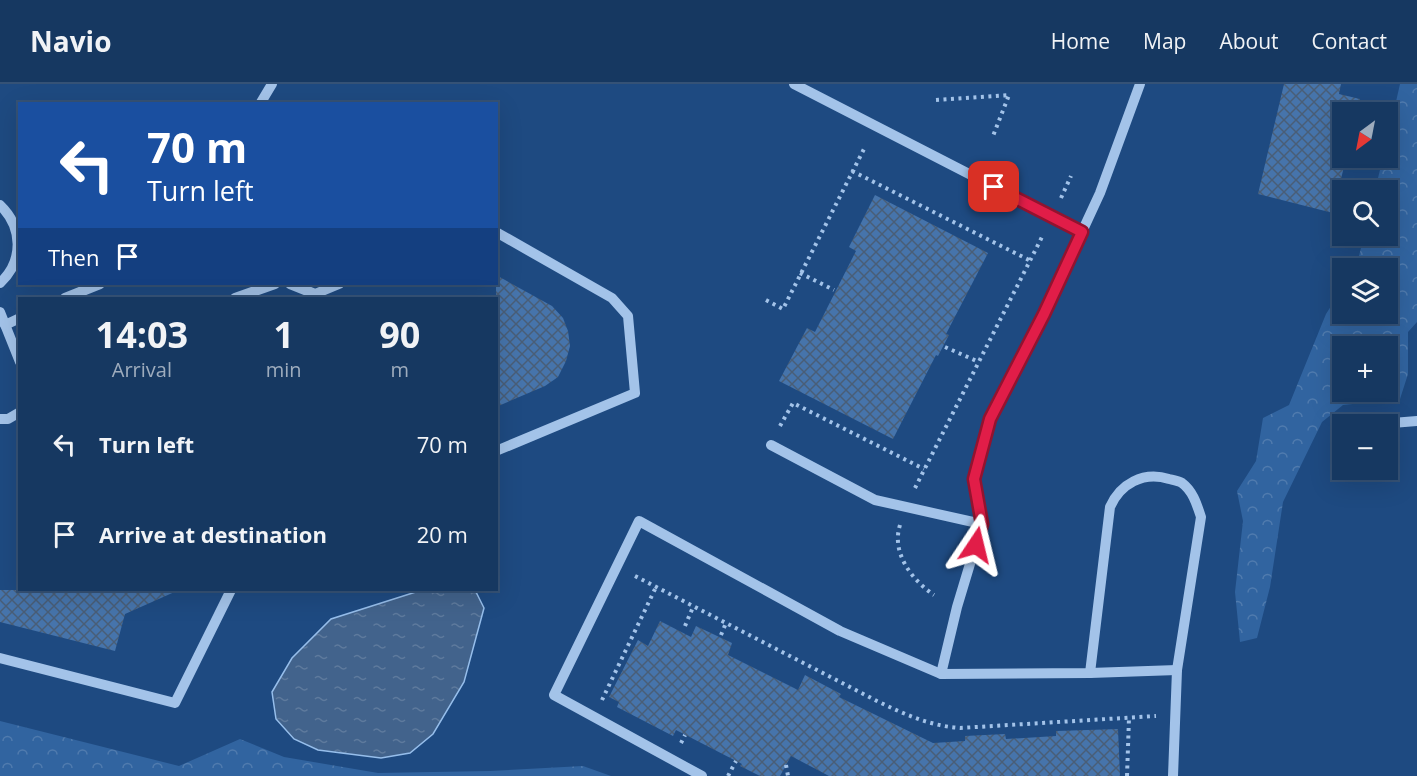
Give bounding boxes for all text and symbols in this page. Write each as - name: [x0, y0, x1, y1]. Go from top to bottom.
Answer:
- text: Navio: [30, 22, 111, 60]
- text: Home: [1051, 27, 1110, 55]
- text: Map: [1143, 27, 1186, 55]
- text: About: [1219, 27, 1279, 55]
- text: Contact: [1312, 27, 1387, 55]
- north arrow: [1332, 102, 1398, 168]
- map controls: [1332, 102, 1398, 480]
- text: 70 m: [147, 118, 247, 175]
- icon: left: [48, 126, 126, 204]
- pin: [968, 161, 1019, 212]
- icon: arrive: [977, 170, 1010, 203]
- text: Turn left: [147, 172, 254, 209]
- button: search: [1332, 180, 1398, 246]
- icon: arrive: [111, 240, 144, 273]
- text: Then: [48, 242, 99, 272]
- button: layers: [1332, 258, 1398, 324]
- text: 14:03: [96, 310, 188, 359]
- text: 1: [273, 310, 294, 359]
- text: 90: [379, 310, 420, 359]
- button: +: [1332, 336, 1398, 402]
- text: Arrival: [112, 356, 172, 383]
- text: min: [266, 356, 302, 383]
- text: m: [391, 356, 409, 383]
- button: −: [1332, 414, 1398, 480]
- icon: left: [48, 428, 81, 461]
- text: Turn left: [99, 429, 194, 459]
- text: 70 m: [417, 429, 468, 459]
- position arrow: [944, 513, 1008, 577]
- icon: arrive: [48, 518, 81, 551]
- text: Arrive at destination: [99, 519, 327, 549]
- text: 20 m: [417, 519, 468, 549]

